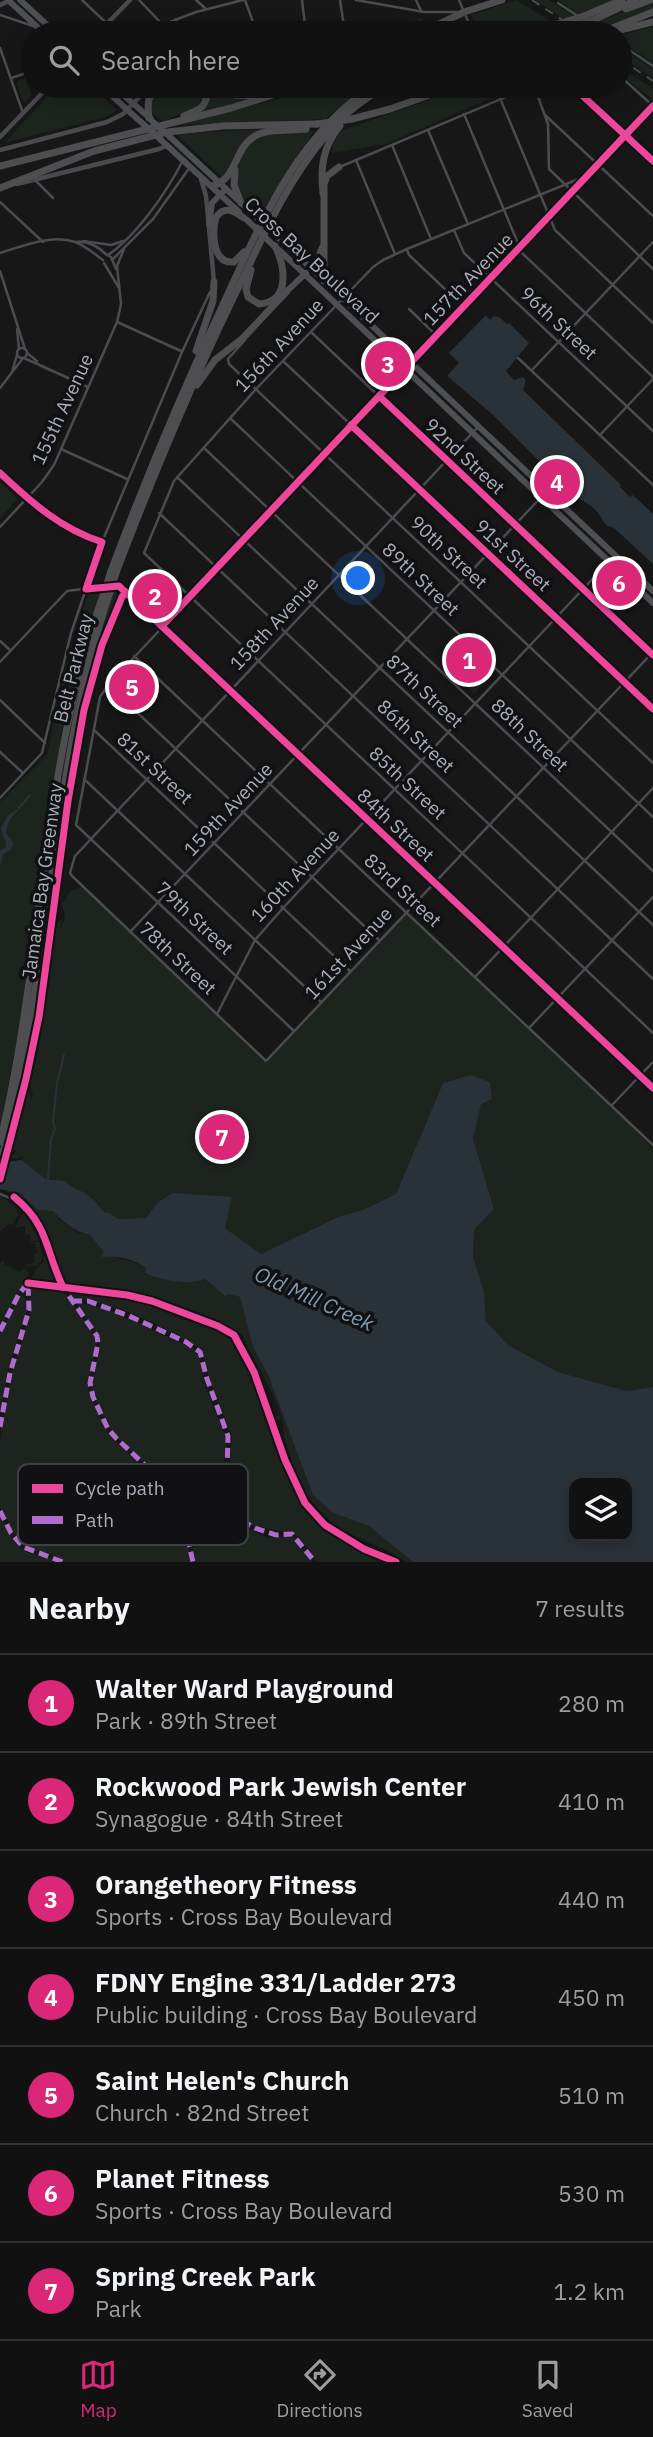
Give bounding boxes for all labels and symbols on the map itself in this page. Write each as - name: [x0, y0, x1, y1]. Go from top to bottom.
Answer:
- street label: Cross Bay Boulevard: [240, 192, 384, 328]
- street label: 157th Avenue: [418, 228, 518, 330]
- street label: 96th Street: [515, 281, 603, 365]
- street label: 156th Avenue: [229, 293, 329, 397]
- pin: 3: [365, 338, 411, 390]
- street label: 155th Avenue: [26, 350, 98, 468]
- street label: 92nd Street: [420, 413, 510, 499]
- pin: 4: [534, 456, 580, 508]
- street label: 90th Street: [405, 510, 493, 594]
- street label: 91st Street: [470, 514, 556, 596]
- street label: 89th Street: [377, 537, 465, 621]
- pin: 6: [596, 557, 642, 609]
- your location: [341, 561, 375, 595]
- pin: 2: [132, 570, 178, 622]
- street label: 158th Avenue: [224, 571, 324, 675]
- street label: Belt Parkway: [48, 611, 98, 725]
- pin: 1: [446, 634, 492, 686]
- street label: 87th Street: [381, 649, 469, 733]
- pin: 5: [109, 661, 155, 713]
- street label: 88th Street: [486, 693, 574, 777]
- street label: 86th Street: [372, 694, 460, 778]
- street label: 81st Street: [112, 727, 198, 809]
- street label: 85th Street: [364, 741, 452, 825]
- street label: 159th Avenue: [178, 757, 278, 861]
- street label: Jamaica Bay Greenway: [16, 781, 68, 980]
- street label: 84th Street: [352, 783, 440, 867]
- street label: 160th Avenue: [245, 823, 345, 927]
- street label: 83rd Street: [359, 848, 447, 932]
- street label: 79th Street: [151, 876, 239, 960]
- street label: 161st Avenue: [299, 902, 397, 1004]
- street label: 78th Street: [134, 916, 222, 1000]
- pin: 7: [199, 1111, 245, 1163]
- water label: Old Mill Creek: [250, 1259, 379, 1337]
- legend: [18, 1464, 248, 1545]
- text: Cycle path: [75, 1476, 164, 1500]
- text: Path: [75, 1508, 114, 1532]

